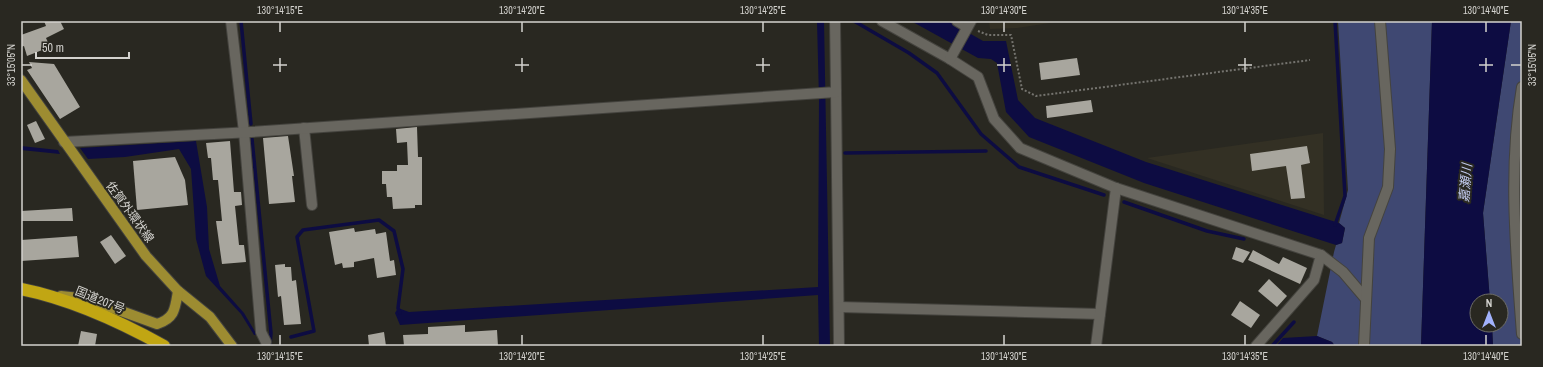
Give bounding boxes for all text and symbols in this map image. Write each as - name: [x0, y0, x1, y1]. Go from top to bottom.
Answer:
- text: 130°14'15"E: [257, 4, 303, 17]
- text: 130°14'20"E: [499, 4, 545, 17]
- text: 130°14'25"E: [740, 4, 786, 17]
- text: 130°14'30"E: [981, 4, 1027, 17]
- text: 130°14'35"E: [1222, 4, 1268, 17]
- text: 130°14'40"E: [1463, 4, 1509, 17]
- scale bar: [36, 34, 129, 60]
- text: 50 m: [42, 40, 64, 56]
- text: 33°15'05"N: [5, 44, 18, 86]
- text: 33°15'05"N: [1526, 44, 1539, 86]
- water label: 嘉瀬川: [1455, 161, 1476, 203]
- street label: 佐賀外環状線: [102, 178, 158, 246]
- street label: 国道207号: [73, 283, 127, 317]
- north arrow: [1469, 293, 1509, 333]
- text: N: [1486, 296, 1492, 310]
- text: 130°14'15"E: [257, 350, 303, 363]
- text: 130°14'20"E: [499, 350, 545, 363]
- text: 130°14'25"E: [740, 350, 786, 363]
- text: 130°14'30"E: [981, 350, 1027, 363]
- text: 130°14'35"E: [1222, 350, 1268, 363]
- text: 130°14'40"E: [1463, 350, 1509, 363]

